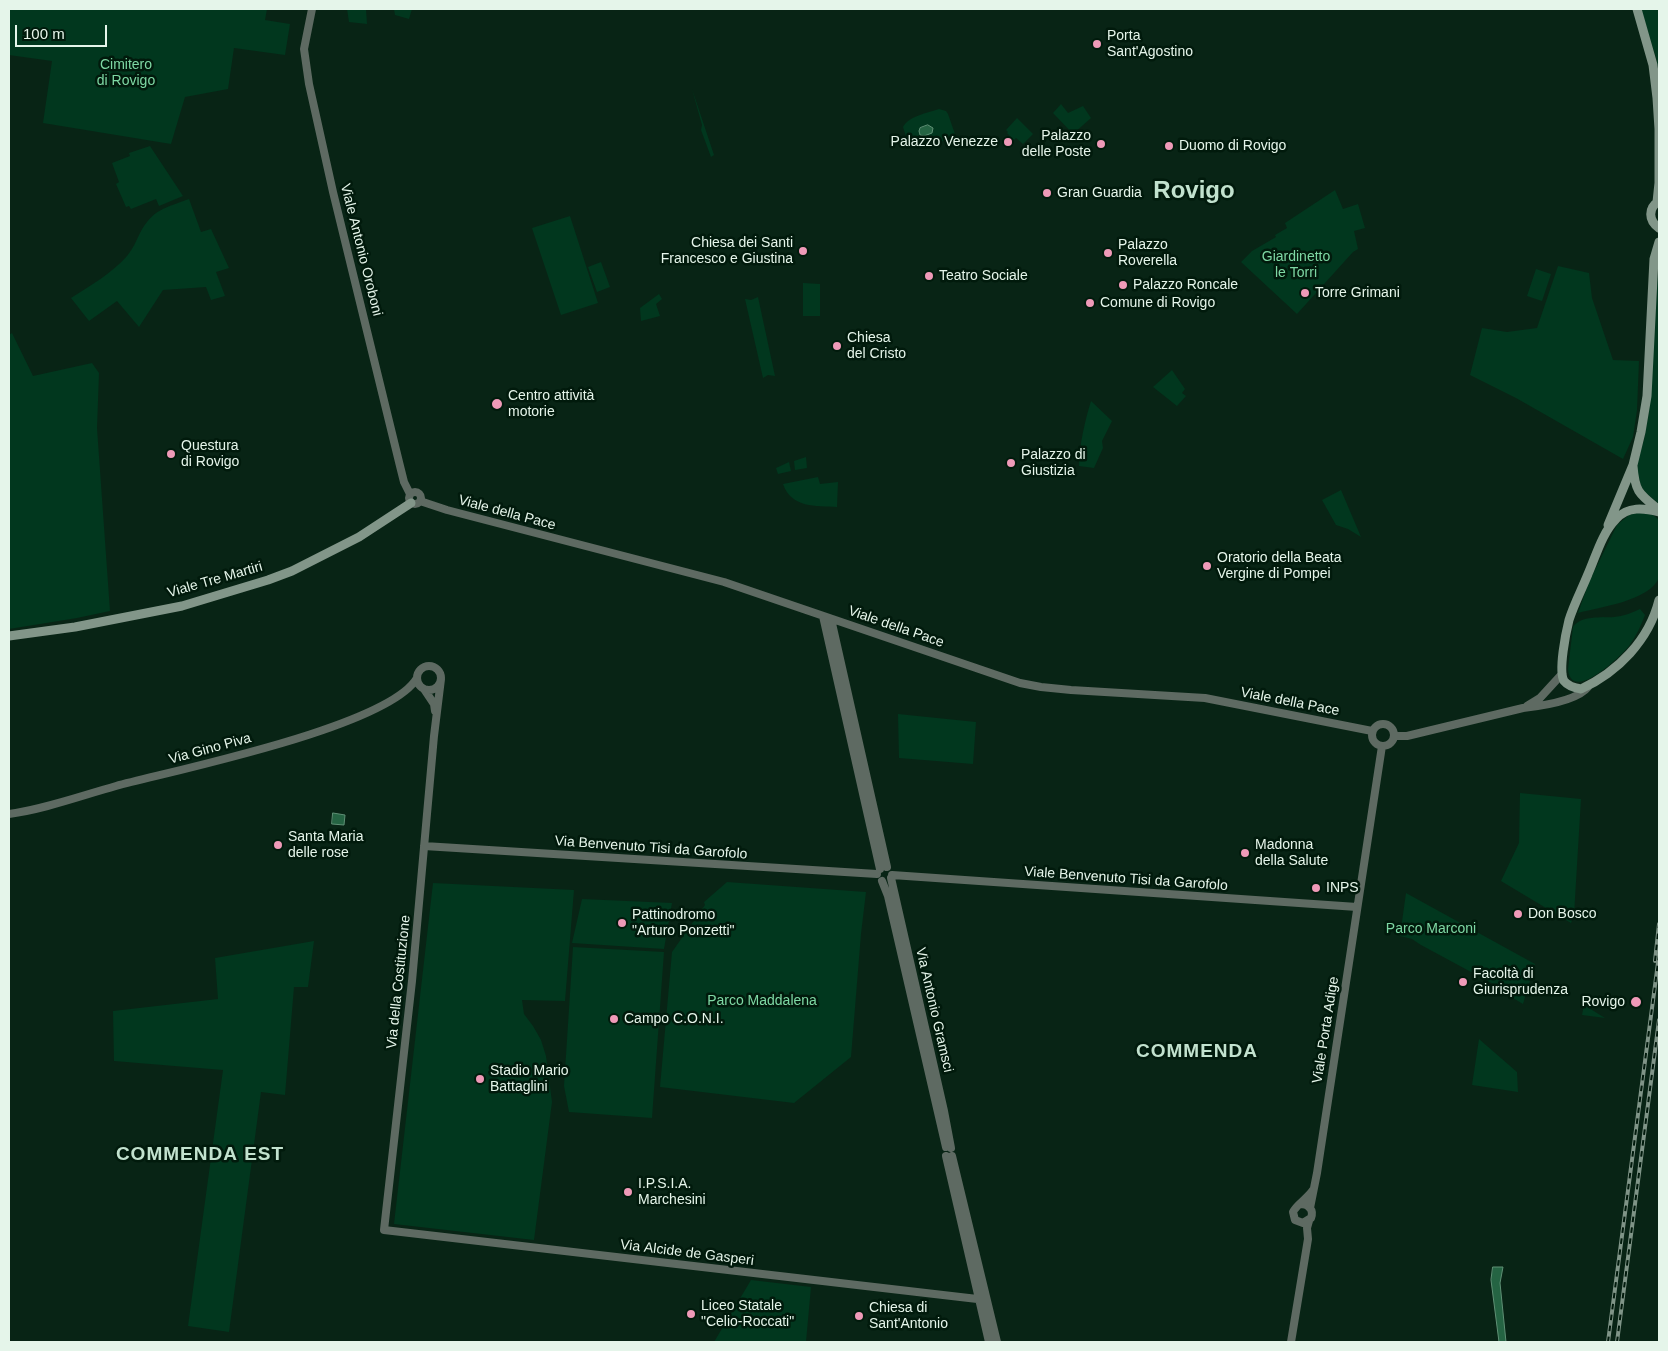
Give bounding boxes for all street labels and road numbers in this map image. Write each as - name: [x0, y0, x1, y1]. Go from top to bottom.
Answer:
- street label: Viale Antonio Oroboni: [336, 182, 386, 318]
- street label: Viale della Pace: [456, 492, 558, 534]
- street label: Viale Tre Martiri: [166, 558, 264, 602]
- street label: Viale della Pace: [846, 603, 946, 651]
- street label: Viale della Pace: [1239, 684, 1341, 720]
- street label: Via Gino Piva: [167, 730, 253, 768]
- street label: Via Benvenuto Tisi da Garofolo: [554, 833, 748, 863]
- street label: Viale Benvenuto Tisi da Garofolo: [1024, 864, 1228, 894]
- street label: Via della Costituzione: [384, 914, 414, 1050]
- street label: Via Antonio Gramsci: [911, 946, 957, 1074]
- street label: Viale Porta Adige: [1309, 975, 1343, 1085]
- street label: Via Alcide de Gasperi: [619, 1236, 755, 1270]

